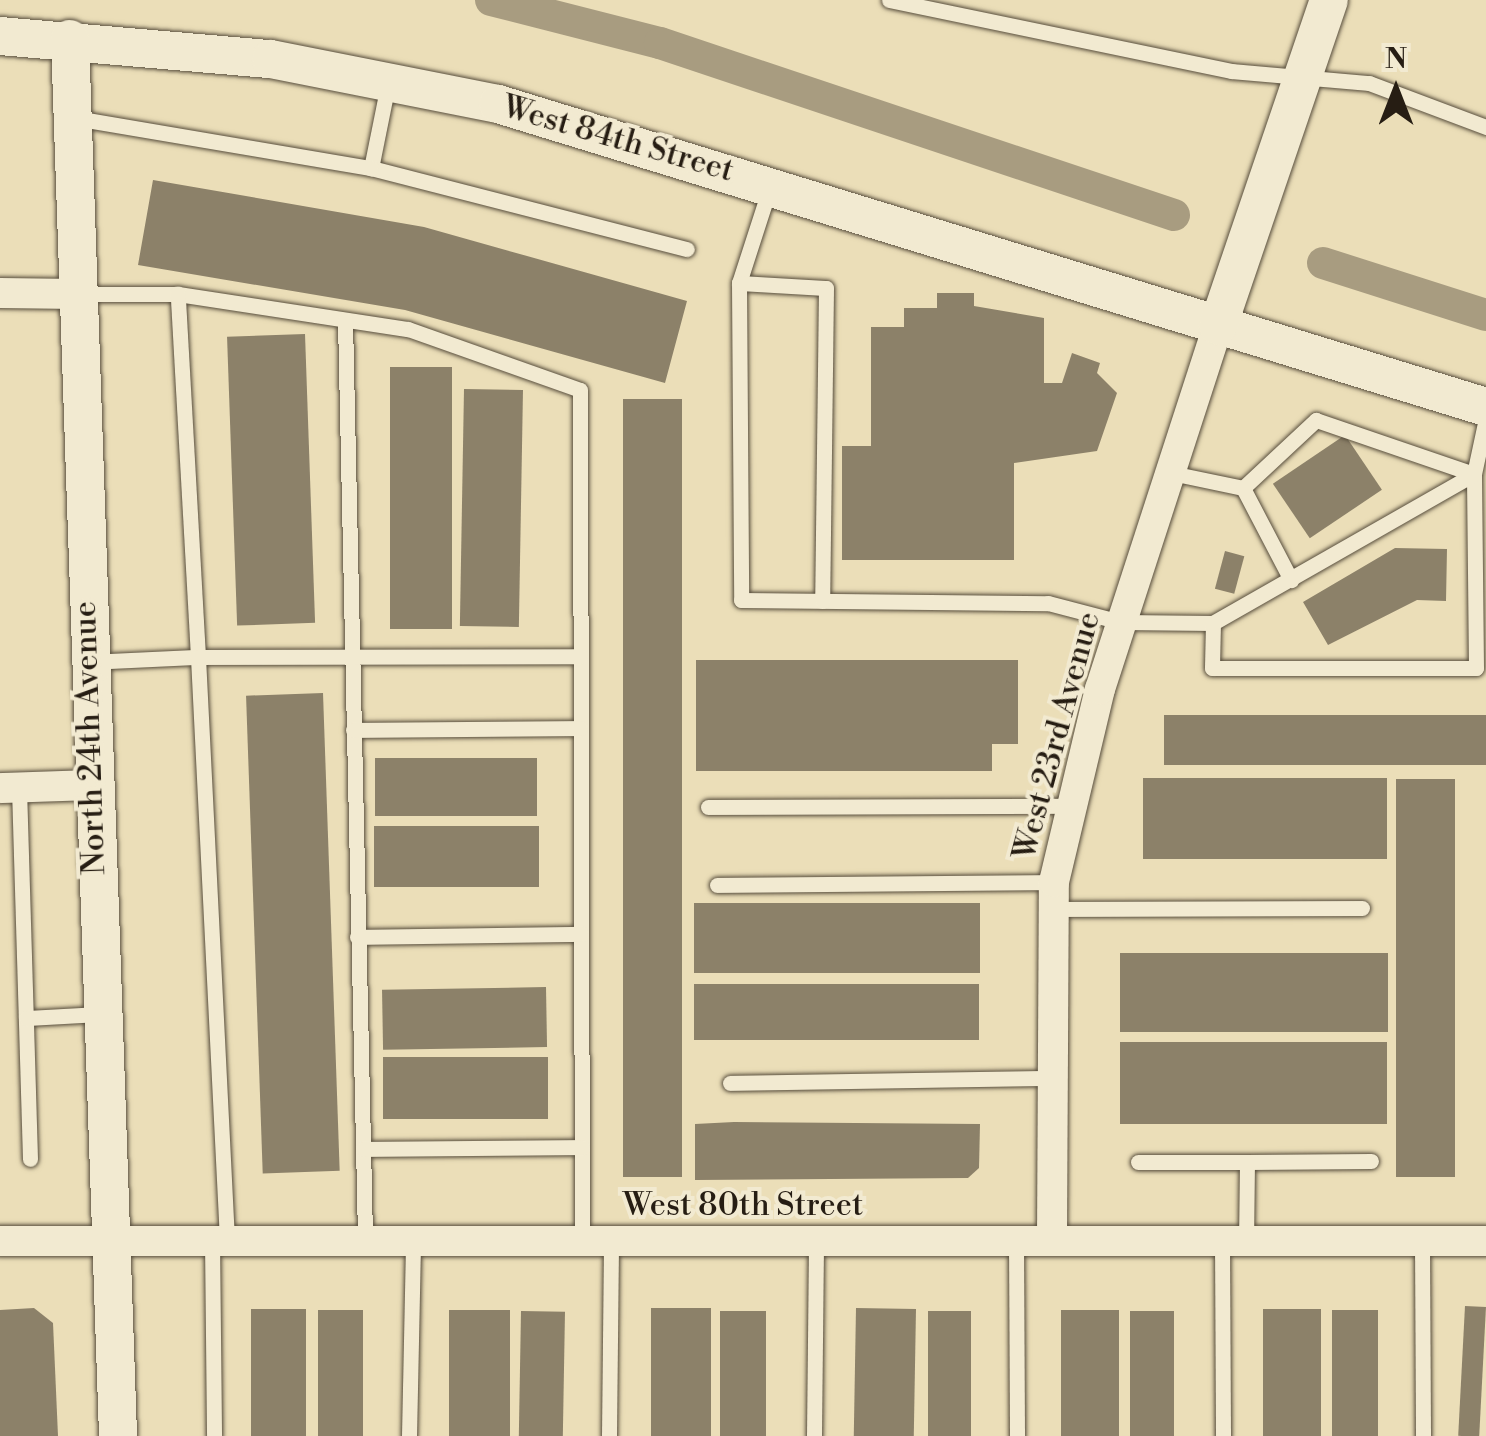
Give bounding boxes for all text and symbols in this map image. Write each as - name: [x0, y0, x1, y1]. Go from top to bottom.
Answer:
- north arrow: [1346, 40, 1446, 140]
- text: N: [1385, 42, 1407, 77]
- street label: West 84th Street: [498, 88, 738, 190]
- street label: North 24th Avenue: [66, 600, 114, 876]
- street label: West 23rd Avenue: [1005, 608, 1109, 864]
- street label: West 80th Street: [623, 1186, 863, 1224]

